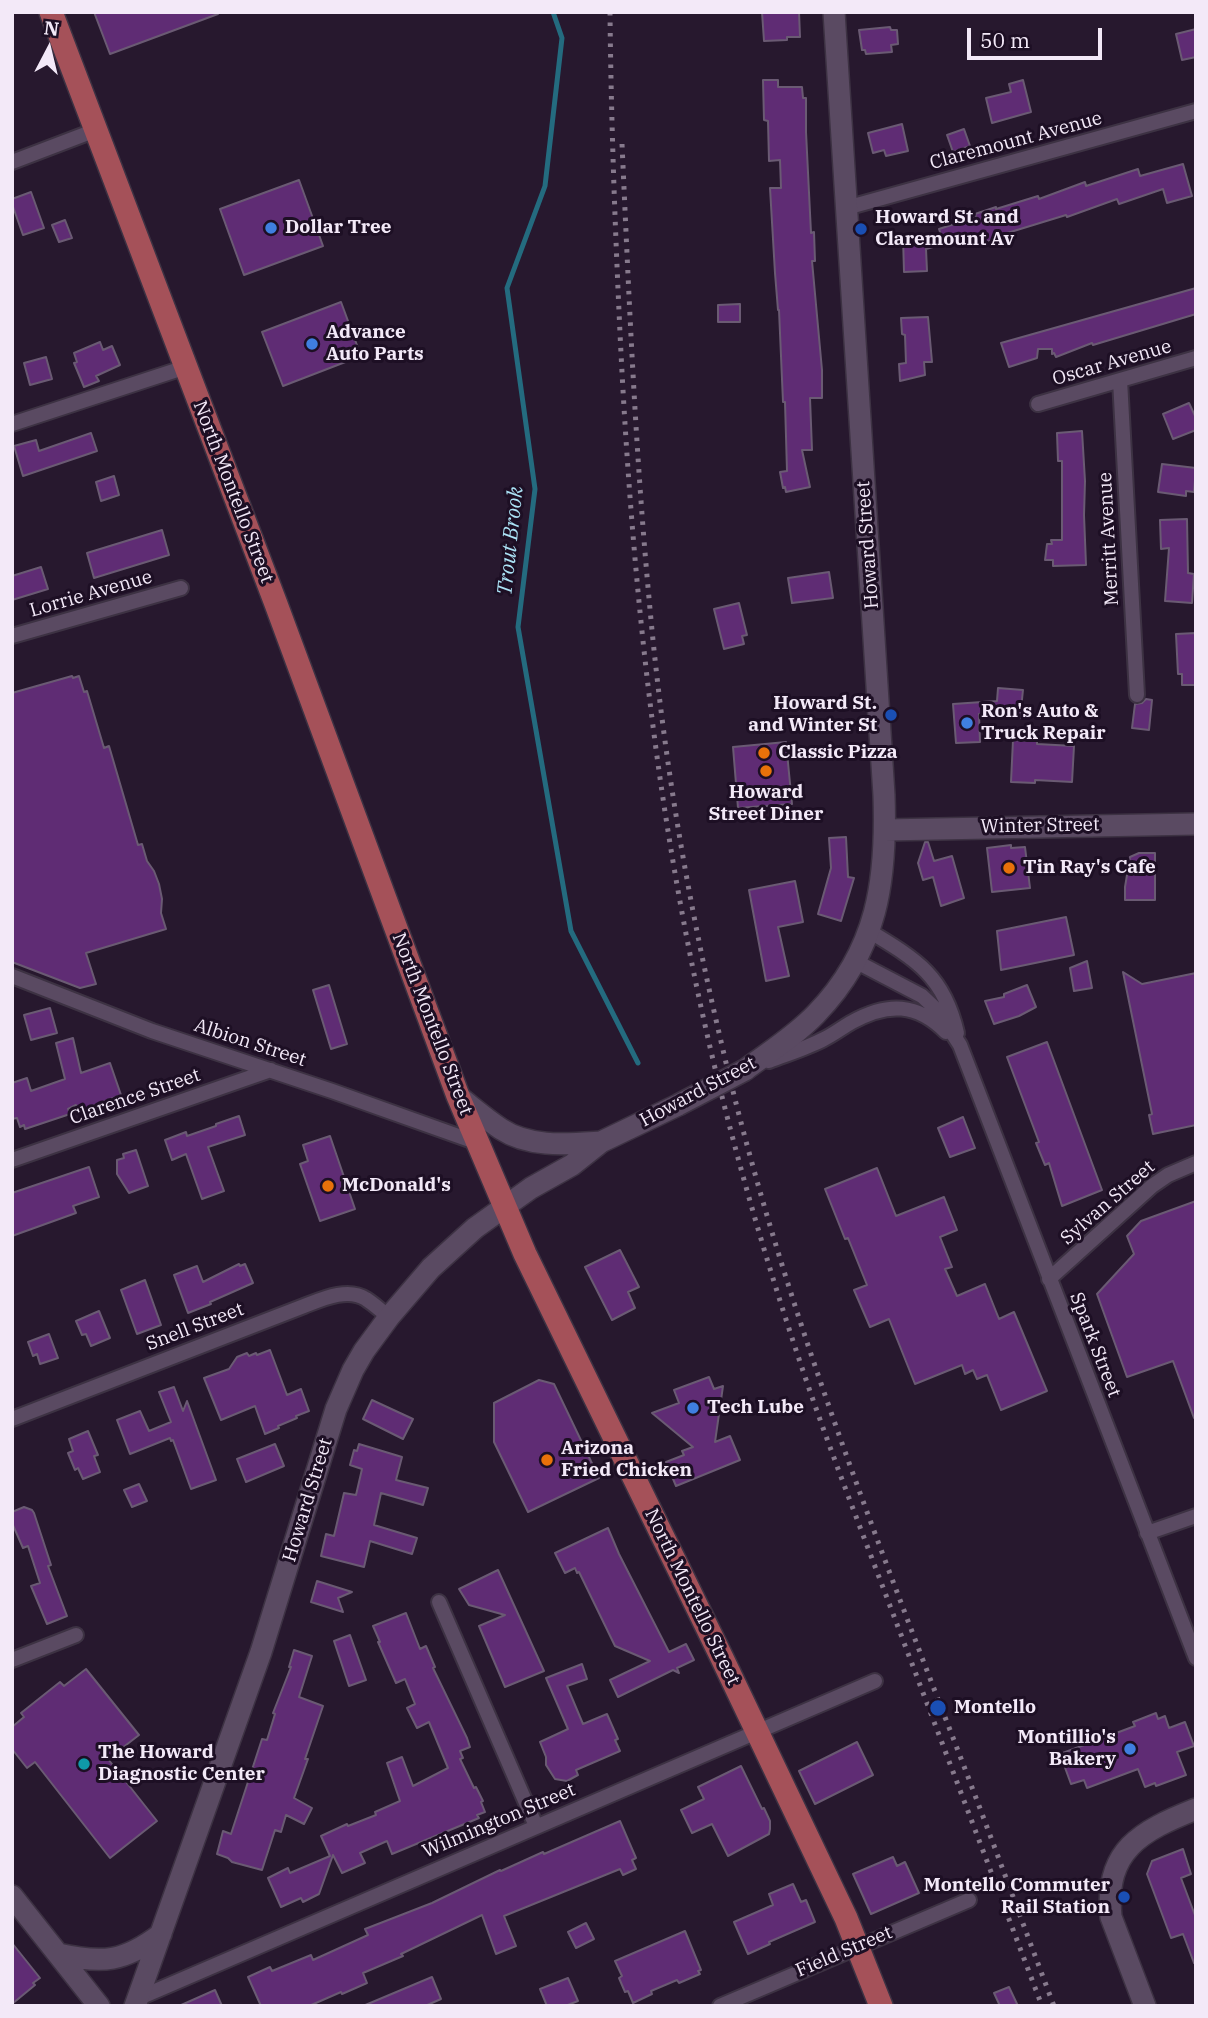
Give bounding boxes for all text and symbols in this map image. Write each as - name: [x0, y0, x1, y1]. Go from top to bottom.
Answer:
- north arrow: [14, 14, 84, 84]
- scale bar: [970, 14, 1105, 58]
- text: N: [43, 15, 60, 41]
- text: 50 m: [980, 26, 1030, 54]
- street label: Claremount Avenue: [927, 107, 1105, 175]
- place label: Howard St. and Claremount Av: [875, 207, 1019, 251]
- place label: Dollar Tree: [285, 217, 392, 239]
- marker: Dollar Tree: [263, 220, 279, 236]
- marker: Howard St. and Claremount Av: [853, 221, 869, 237]
- place label: Advance Auto Parts: [326, 322, 424, 366]
- street label: Oscar Avenue: [1050, 335, 1174, 391]
- marker: Advance Auto Parts: [304, 336, 320, 352]
- street label: North Montello Street: [188, 398, 278, 586]
- street label: Merritt Avenue: [1094, 472, 1124, 606]
- street label: Howard Street: [852, 480, 884, 610]
- water label: Trout Brook: [493, 485, 529, 597]
- street label: Lorrie Avenue: [27, 566, 155, 622]
- place label: Howard St. and Winter St: [748, 693, 877, 737]
- place label: Ron's Auto & Truck Repair: [981, 701, 1106, 745]
- marker: Howard St. and Winter St: [883, 707, 899, 723]
- marker: Ron's Auto & Truck Repair: [959, 715, 975, 731]
- place label: Classic Pizza: [778, 742, 897, 764]
- marker: Classic Pizza: [756, 745, 772, 761]
- marker: Howard Street Diner: [758, 763, 774, 779]
- place label: Howard Street Diner: [709, 782, 823, 826]
- street label: Winter Street: [980, 814, 1100, 838]
- place label: Tin Ray's Cafe: [1023, 857, 1156, 879]
- marker: Tin Ray's Cafe: [1001, 860, 1017, 876]
- street label: North Montello Street: [387, 930, 477, 1118]
- street label: Albion Street: [191, 1014, 309, 1072]
- street label: Howard Street: [636, 1052, 760, 1132]
- street label: Clarence Street: [67, 1064, 203, 1130]
- street label: Sylvan Street: [1056, 1156, 1160, 1250]
- place label: McDonald's: [342, 1175, 451, 1197]
- marker: McDonald's: [320, 1178, 336, 1194]
- street label: Spark Street: [1065, 1289, 1125, 1401]
- street label: Snell Street: [143, 1298, 247, 1356]
- place label: Tech Lube: [707, 1397, 804, 1419]
- marker: Tech Lube: [685, 1400, 701, 1416]
- street label: Howard Street: [278, 1435, 338, 1565]
- place label: Arizona Fried Chicken: [561, 1438, 692, 1482]
- marker: Arizona Fried Chicken: [539, 1452, 555, 1468]
- street label: North Montello Street: [639, 1505, 745, 1689]
- place label: Montello: [954, 1697, 1036, 1719]
- marker: Montello: [928, 1698, 948, 1718]
- place label: Montillio's Bakery: [1018, 1727, 1116, 1771]
- marker: Montillio's Bakery: [1122, 1741, 1138, 1757]
- place label: The Howard Diagnostic Center: [98, 1742, 265, 1786]
- marker: The Howard Diagnostic Center: [76, 1756, 92, 1772]
- street label: Wilmington Street: [419, 1779, 579, 1863]
- place label: Montello Commuter Rail Station: [924, 1875, 1110, 1919]
- marker: Montello Commuter Rail Station: [1116, 1889, 1132, 1905]
- street label: Field Street: [792, 1921, 896, 1983]

